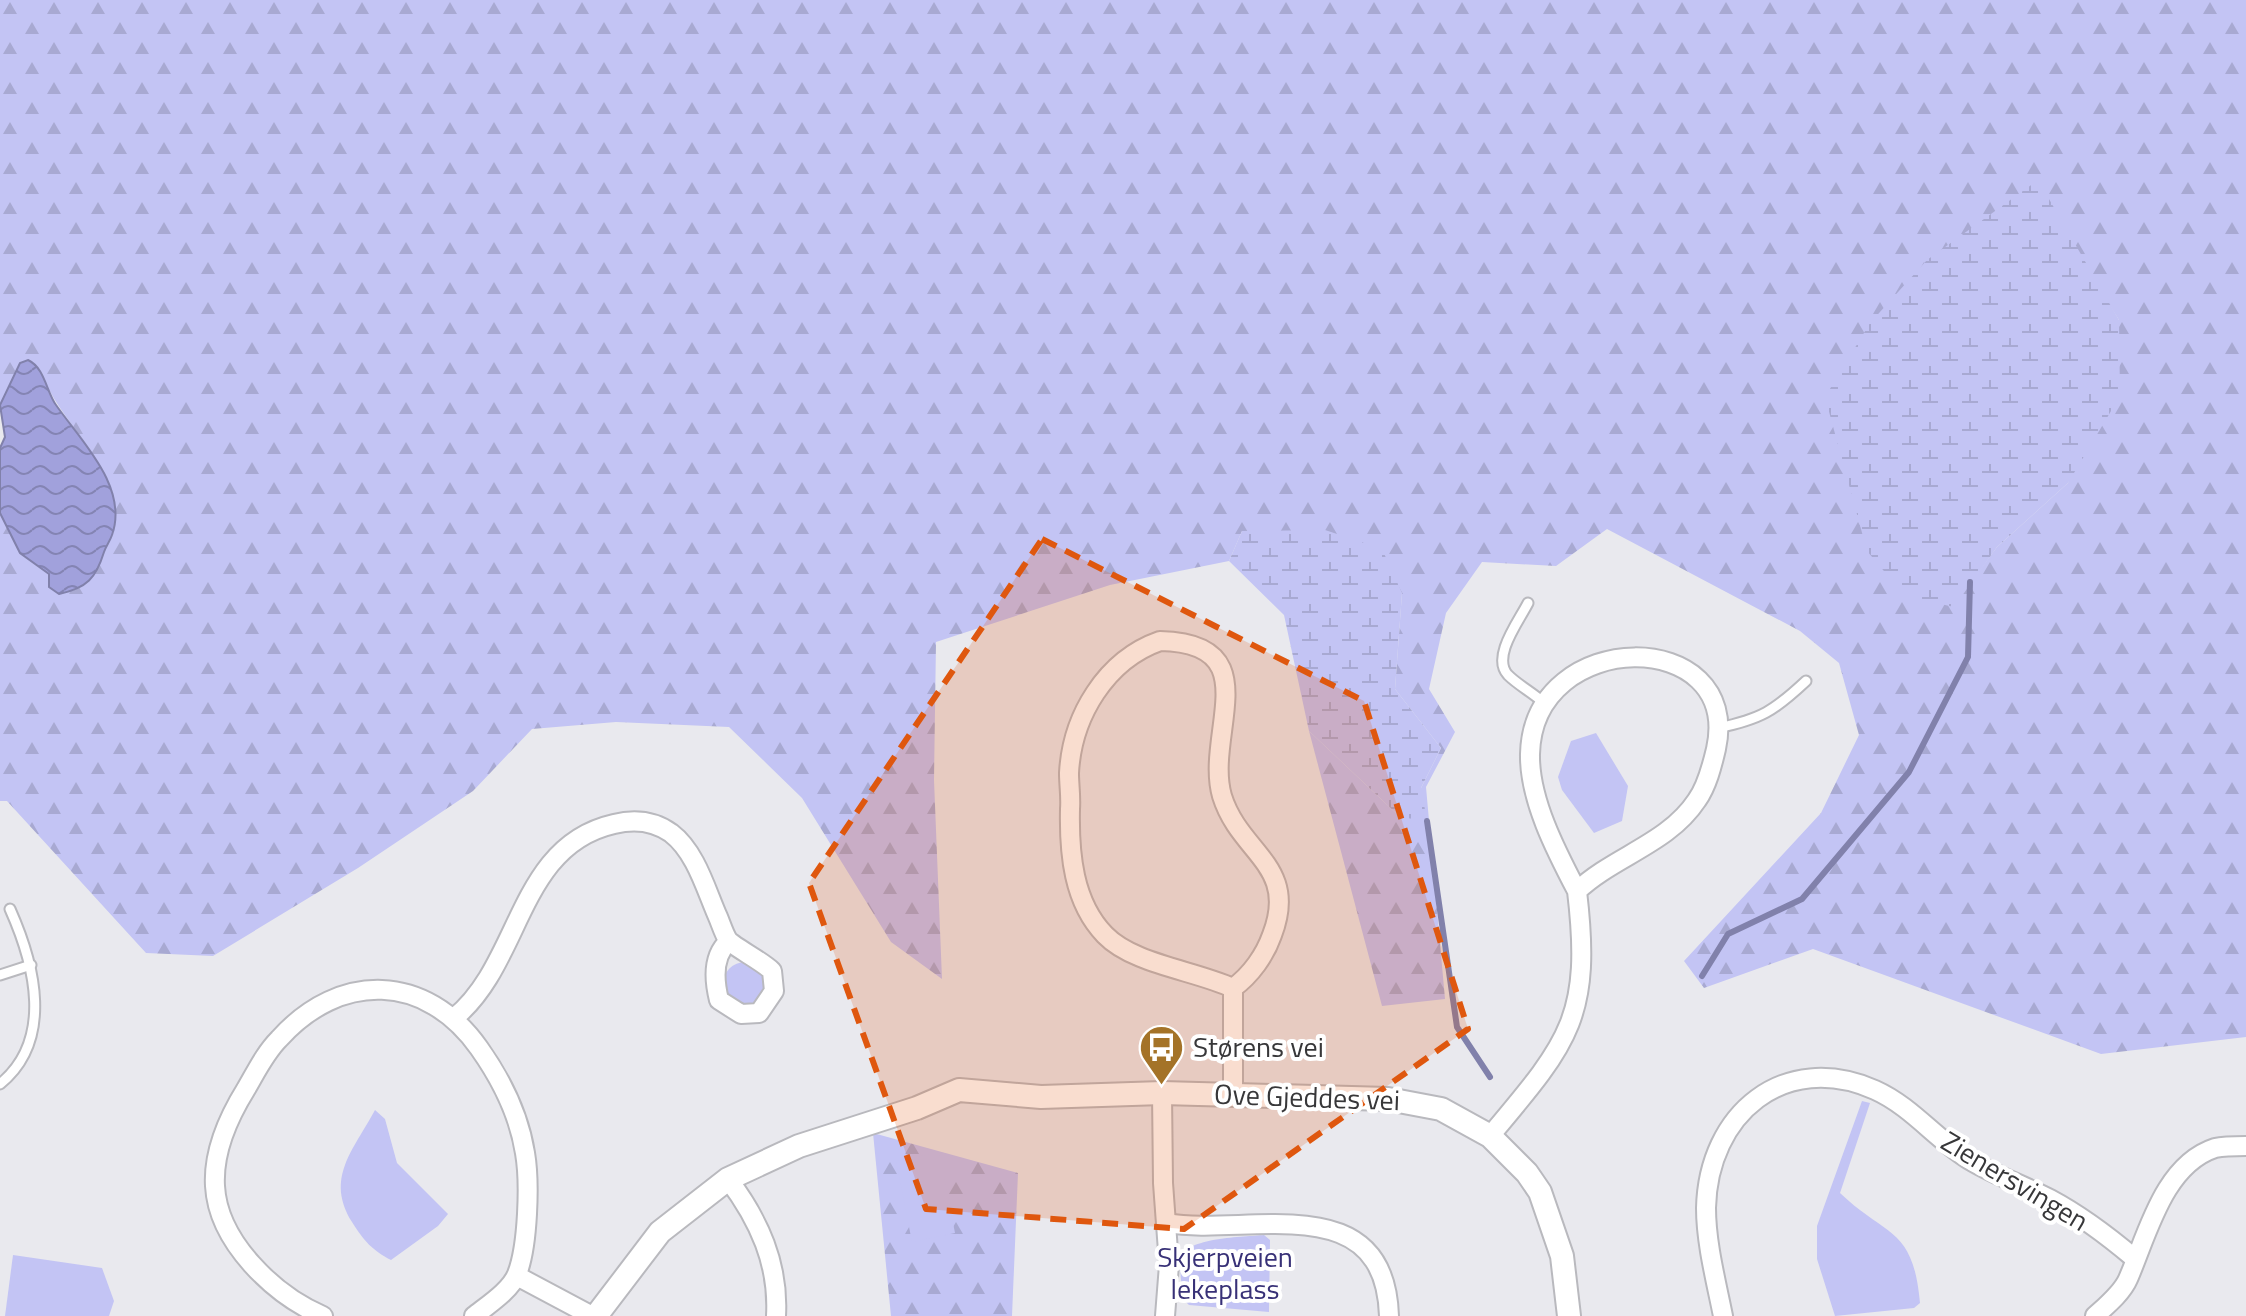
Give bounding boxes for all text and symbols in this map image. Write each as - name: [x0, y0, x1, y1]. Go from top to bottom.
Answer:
- bus stop icon: Størens vei: [1138, 1023, 1186, 1086]
- place label: Størens vei: [1193, 1025, 1324, 1068]
- street label: Ove Gjeddes vei: [1213, 1072, 1401, 1121]
- street label: Zienersvingen: [1933, 1120, 2097, 1242]
- park label: Skjerpveien lekeplass: [1157, 1235, 1293, 1310]

